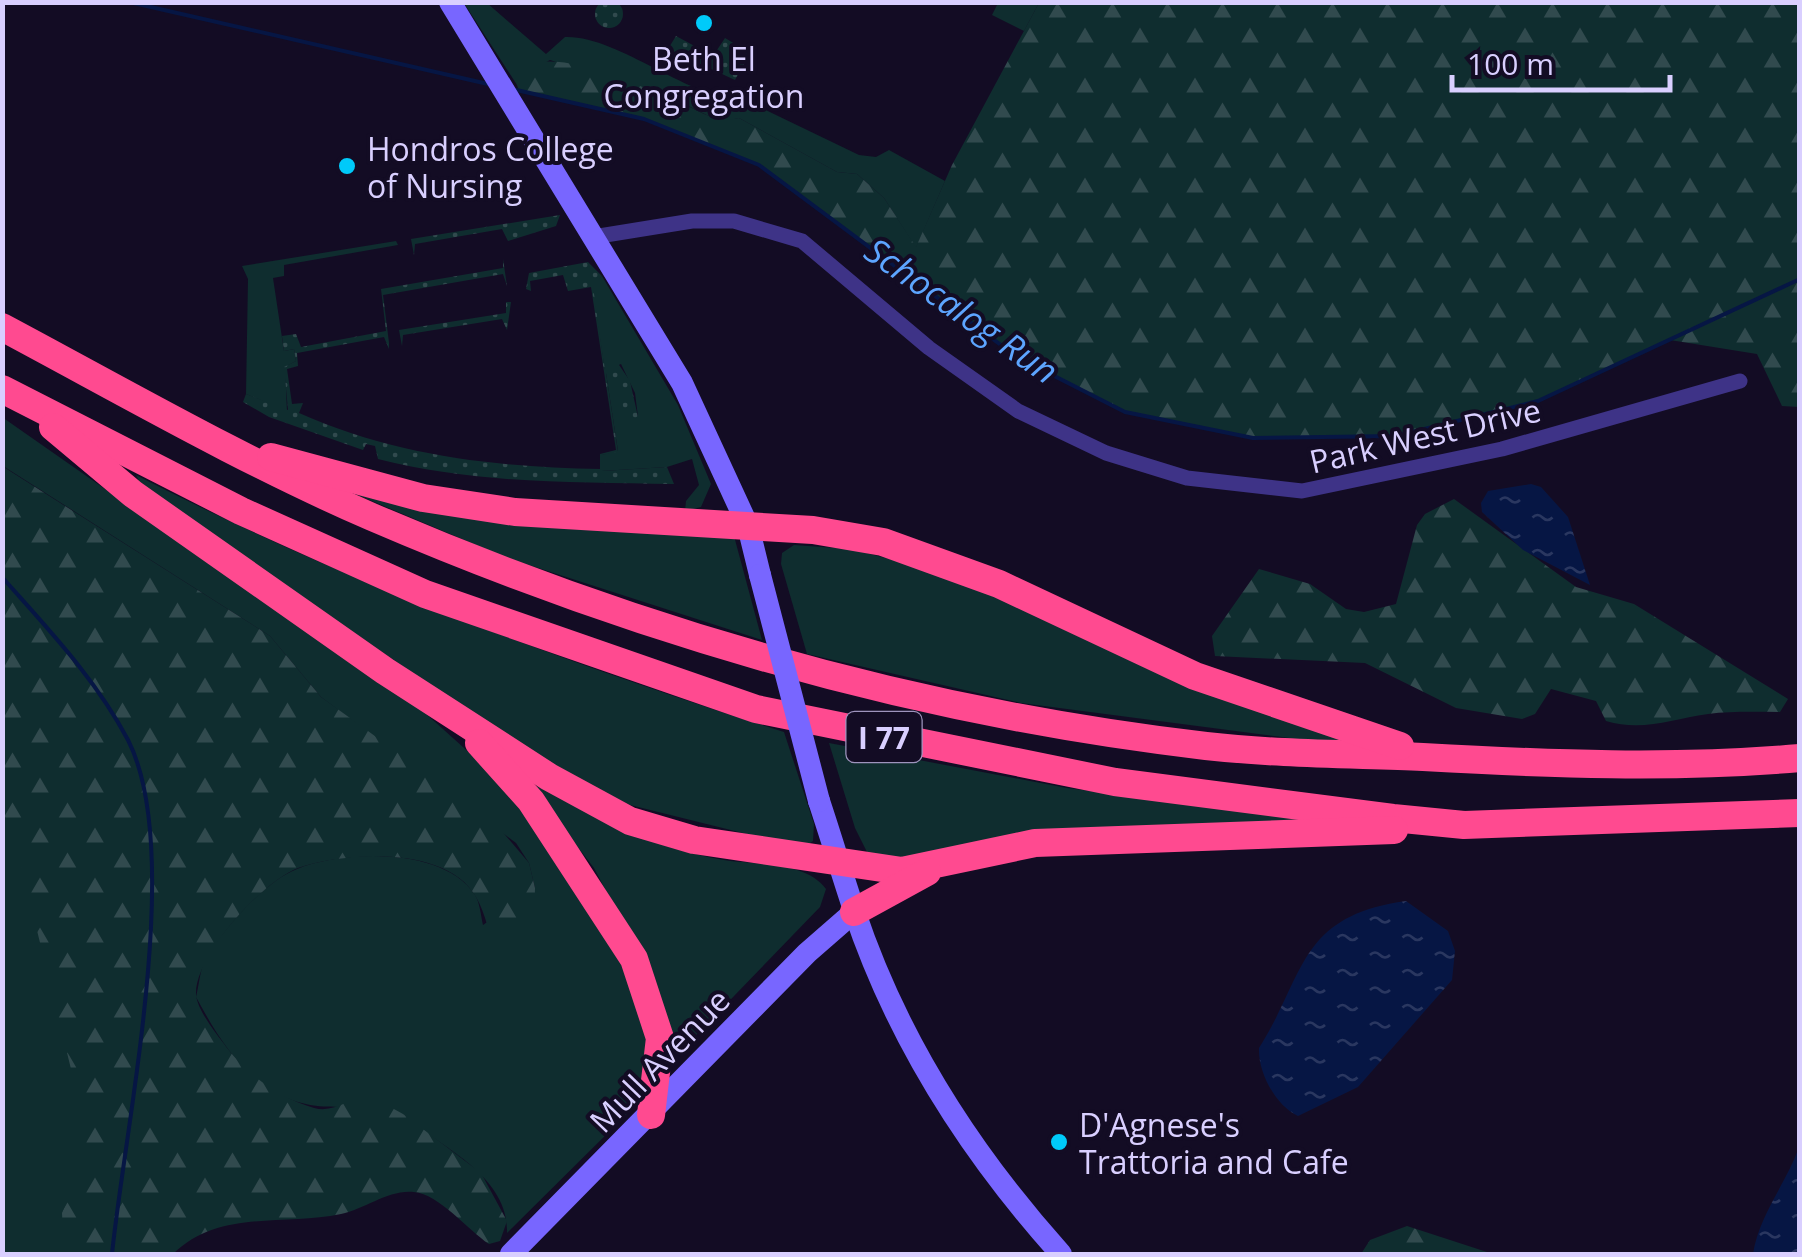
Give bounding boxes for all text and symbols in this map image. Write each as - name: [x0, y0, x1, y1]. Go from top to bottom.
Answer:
- marker: Beth El Congregation: [693, 12, 715, 34]
- scale bar: [1452, 30, 1670, 92]
- place label: Beth El Congregation: [604, 37, 804, 117]
- text: 100 m: [1467, 43, 1554, 84]
- place label: Hondros College of Nursing: [367, 127, 614, 207]
- marker: Hondros College of Nursing: [336, 155, 358, 177]
- water label: Schocalog Run: [856, 226, 1068, 394]
- street label: Park West Drive: [1305, 388, 1545, 482]
- road number: I 77: [846, 712, 922, 762]
- street label: Mull Avenue: [580, 979, 738, 1141]
- place label: D'Agnese's Trattoria and Cafe: [1079, 1103, 1349, 1183]
- marker: D'Agnese's Trattoria and Cafe: [1048, 1131, 1070, 1153]

